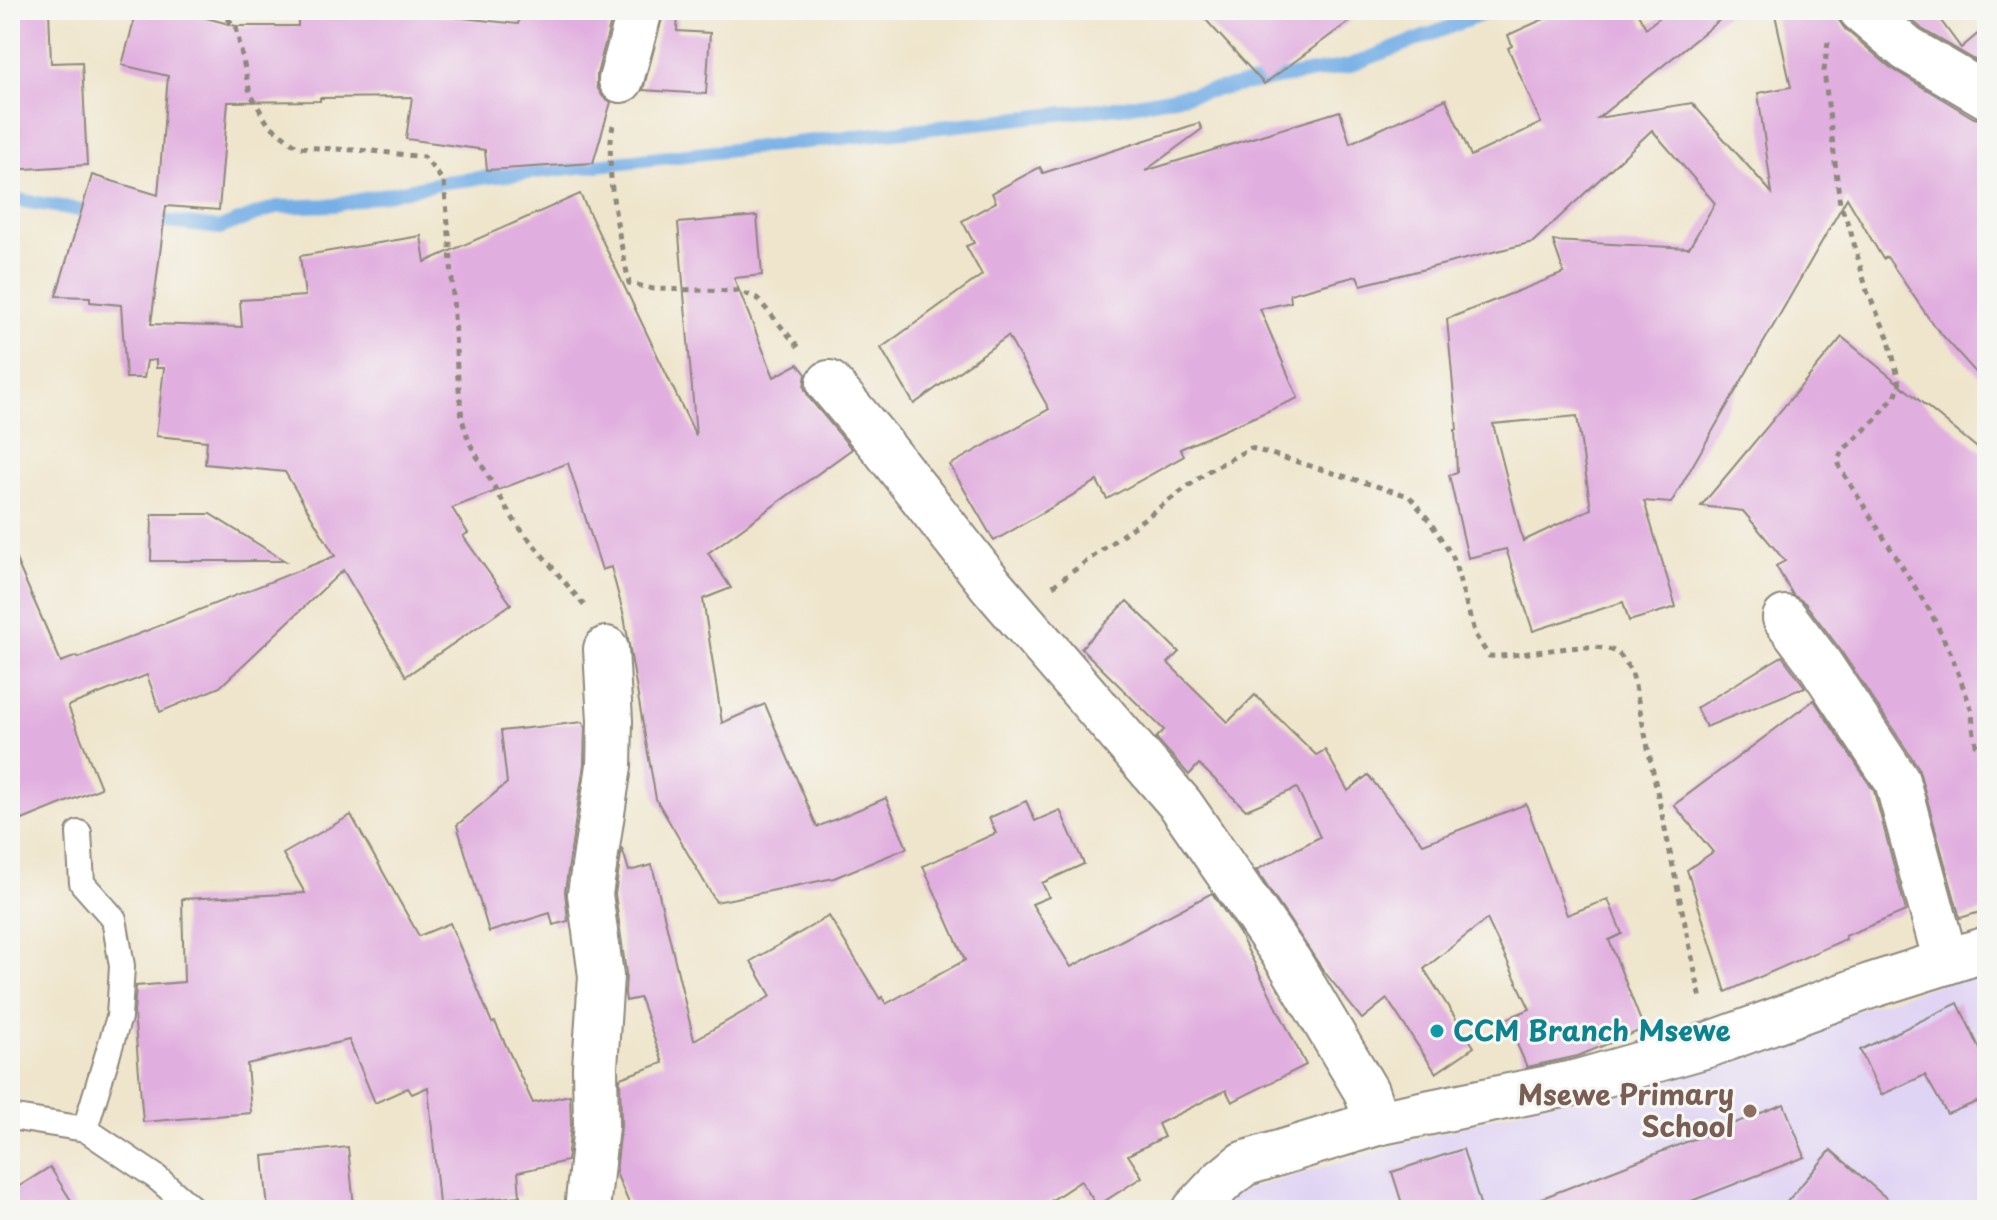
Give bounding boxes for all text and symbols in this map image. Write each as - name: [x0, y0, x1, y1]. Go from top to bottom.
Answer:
- place label: CCM Branch Msewe: [1453, 1008, 1731, 1051]
- marker: CCM Branch Msewe: [1428, 1022, 1446, 1040]
- place label: Msewe Primary School: [1518, 1072, 1734, 1147]
- marker: Msewe Primary School: [1741, 1102, 1759, 1120]

